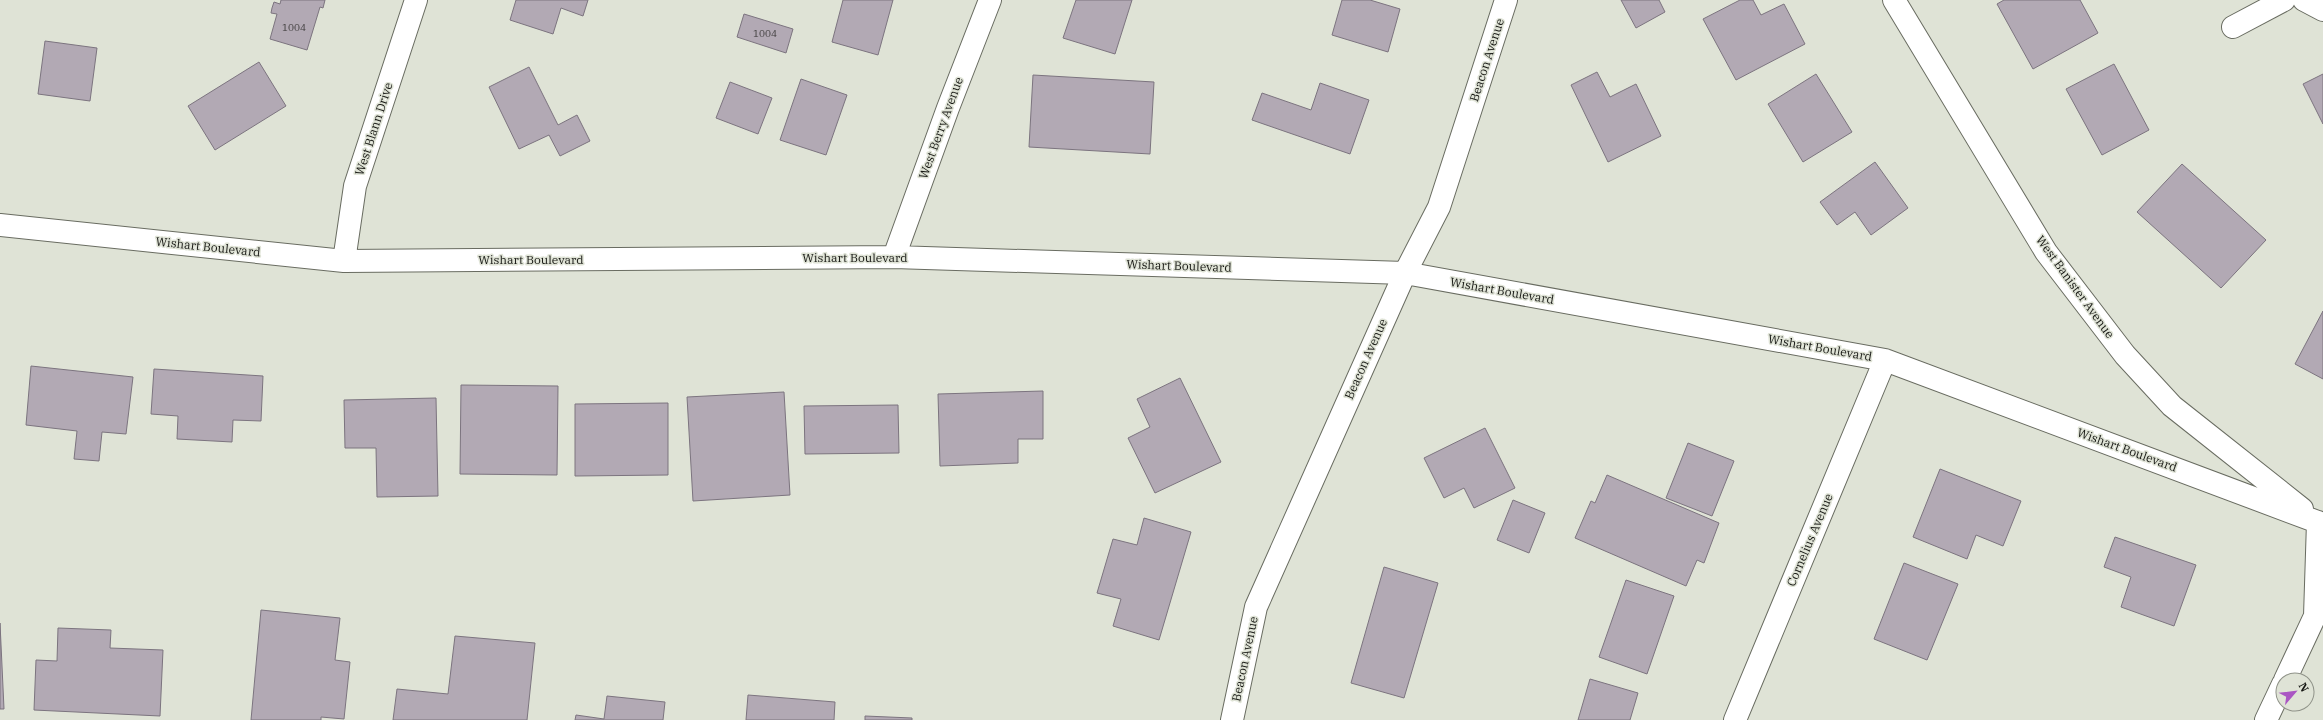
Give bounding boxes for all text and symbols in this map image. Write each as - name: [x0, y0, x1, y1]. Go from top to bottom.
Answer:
- street label: Beacon Avenue: [1466, 16, 1507, 103]
- house number: 1004: [282, 21, 306, 34]
- house number: 1004: [753, 27, 777, 40]
- street label: West Berry Avenue: [915, 75, 966, 181]
- street label: West Blann Drive: [351, 80, 396, 177]
- street label: West Banister Avenue: [2033, 233, 2118, 341]
- street label: Wishart Boulevard: [155, 234, 261, 259]
- street label: Wishart Boulevard: [802, 250, 908, 265]
- street label: Wishart Boulevard: [478, 252, 584, 267]
- street label: Wishart Boulevard: [1126, 256, 1232, 275]
- street label: Wishart Boulevard: [1449, 274, 1555, 307]
- street label: Beacon Avenue: [1341, 316, 1390, 401]
- street label: Wishart Boulevard: [1767, 331, 1873, 364]
- street label: Wishart Boulevard: [2075, 424, 2179, 475]
- street label: Cornelius Avenue: [1783, 491, 1836, 589]
- street label: Beacon Avenue: [1228, 615, 1261, 703]
- north arrow: [2275, 672, 2315, 712]
- text: N: [2296, 680, 2312, 695]

